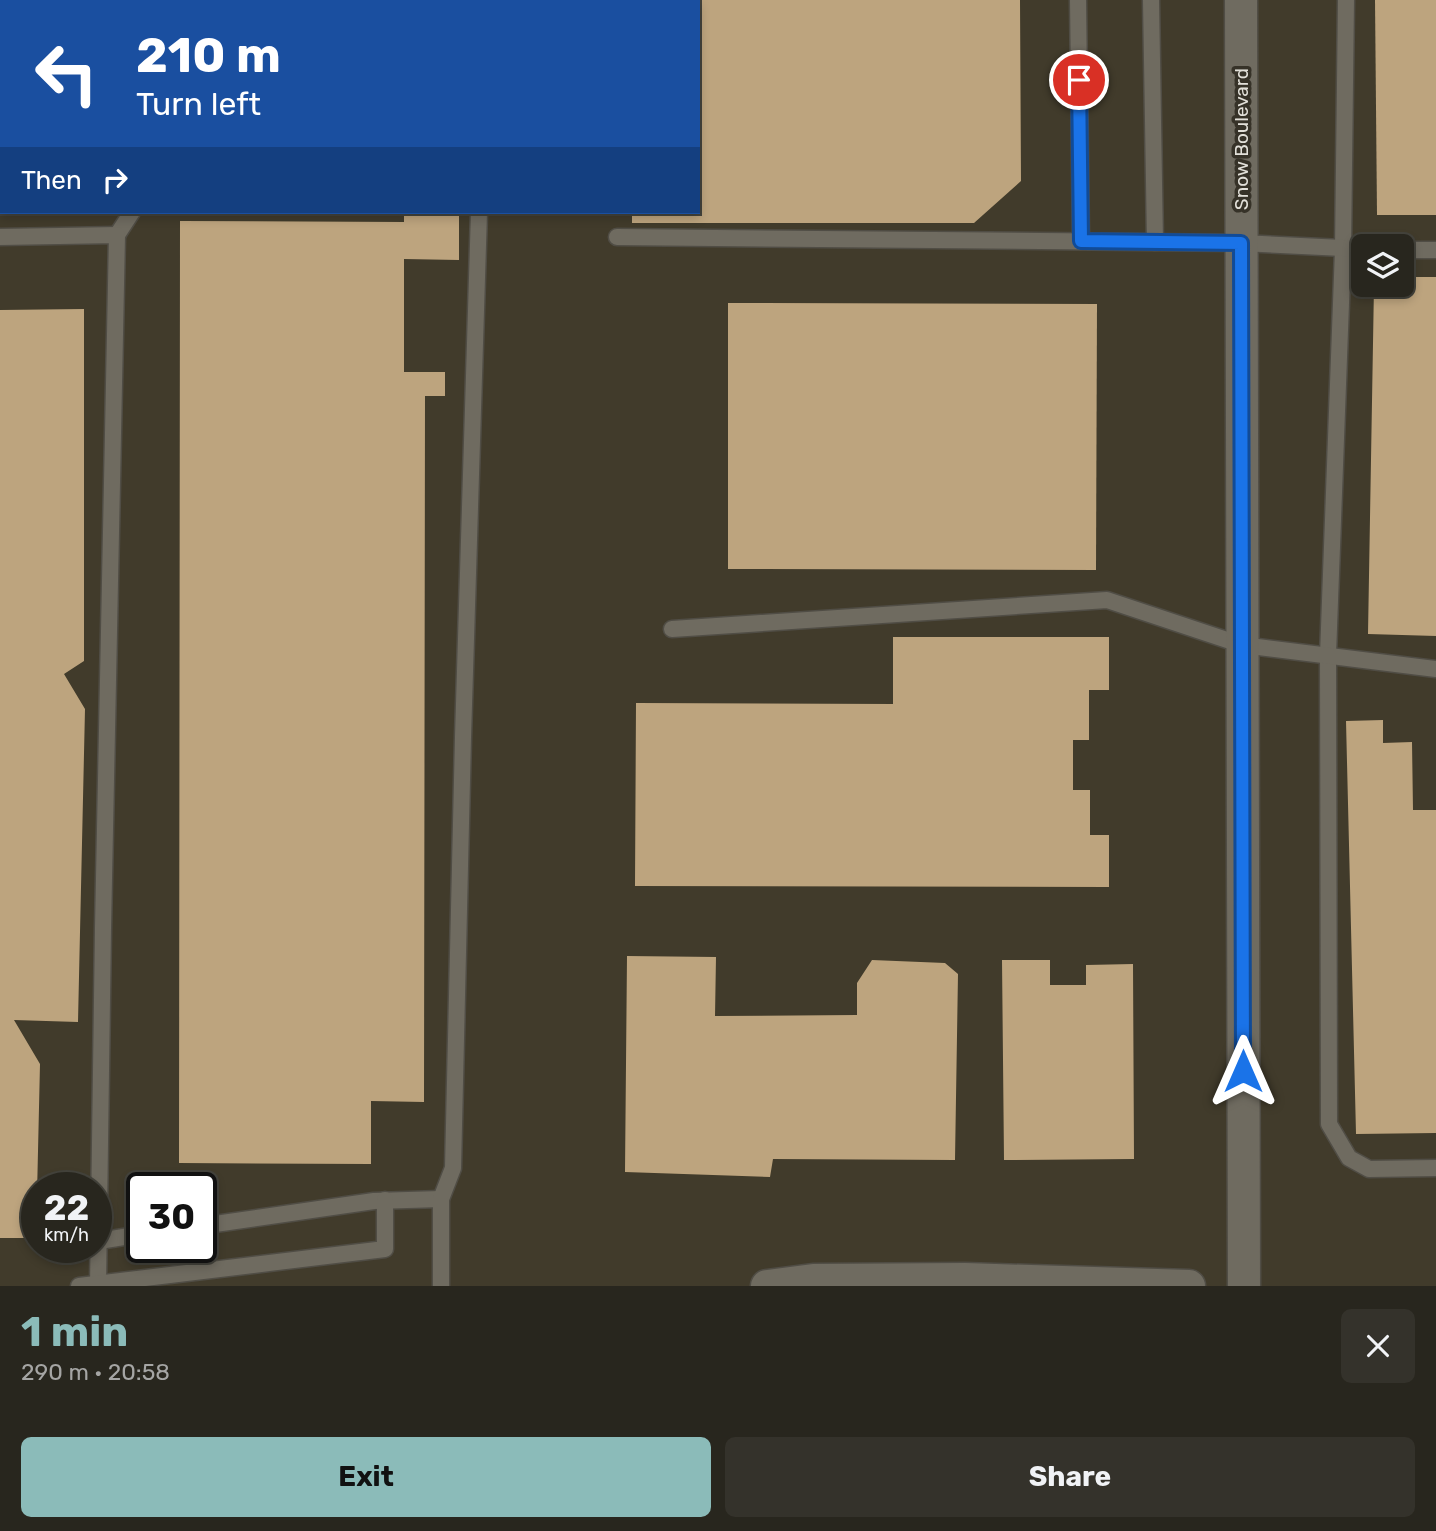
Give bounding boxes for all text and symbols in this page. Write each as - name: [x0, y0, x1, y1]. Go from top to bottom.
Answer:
- text: 210 m: [136, 26, 281, 84]
- icon: left: [21, 28, 112, 119]
- pin: [1049, 50, 1109, 110]
- icon: arrive: [1060, 61, 1098, 99]
- street label: Snow Boulevard: [1230, 68, 1253, 210]
- text: Turn left: [136, 85, 261, 123]
- icon: right: [96, 161, 134, 199]
- text: Then: [21, 165, 82, 196]
- map controls: [1351, 234, 1414, 297]
- button: layers: [1351, 234, 1414, 297]
- position arrow: [1206, 1034, 1280, 1108]
- speed limit sign: 30: [126, 1172, 217, 1263]
- text: 22: [44, 1187, 89, 1229]
- text: km/h: [44, 1224, 89, 1246]
- text: 1 min: [21, 1307, 128, 1357]
- button: close: [1341, 1309, 1415, 1383]
- text: 290 m · 20:58: [21, 1358, 170, 1386]
- button: Exit: [21, 1437, 711, 1517]
- button: Share: [725, 1437, 1415, 1517]

